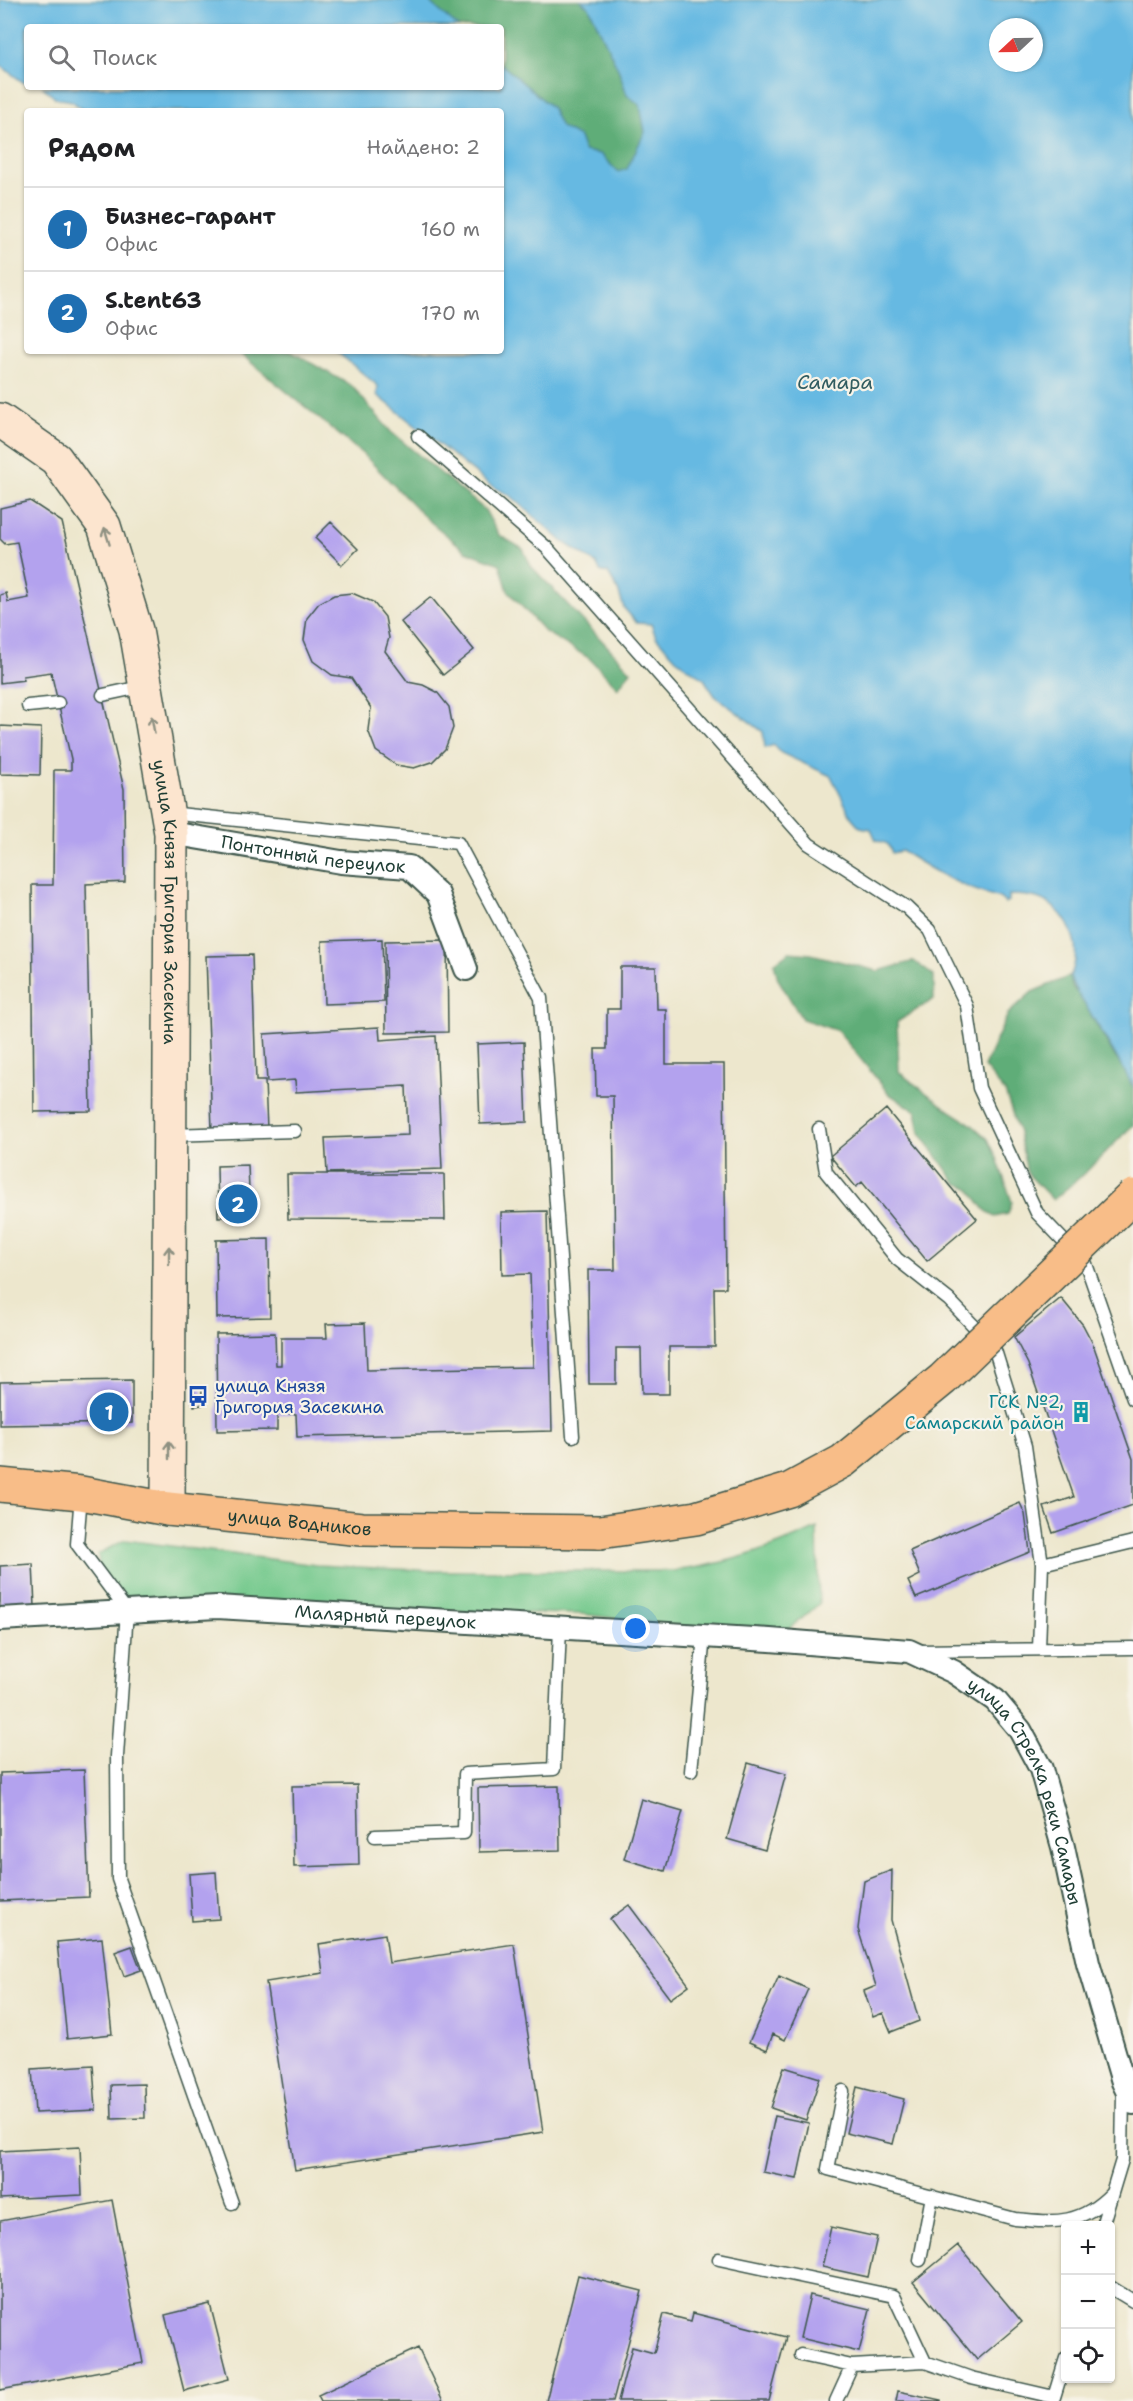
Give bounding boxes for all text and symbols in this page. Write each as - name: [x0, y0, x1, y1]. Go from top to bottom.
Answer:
- north arrow: [989, 18, 1043, 72]
- search box: [24, 24, 504, 90]
- icon: search: [45, 41, 78, 74]
- text: Поиск: [93, 43, 157, 72]
- text: Рядом: [48, 130, 135, 165]
- text: Найдено: 2: [367, 134, 480, 160]
- text: Бизнес-гарант: [105, 202, 276, 231]
- text: 1: [63, 216, 72, 242]
- text: 160 m: [421, 216, 480, 242]
- text: Офис: [105, 231, 158, 257]
- text: S.tent63: [105, 286, 202, 315]
- text: 2: [61, 300, 75, 326]
- text: 170 m: [421, 300, 480, 326]
- text: Офис: [105, 315, 158, 341]
- water label: Самара: [797, 369, 873, 395]
- one-way arrow: [101, 527, 112, 546]
- one-way arrow: [148, 716, 159, 736]
- street label: улица Князя Григория Засекина: [147, 758, 183, 1044]
- street label: Понтонный переулок: [219, 830, 407, 879]
- pin: 2: [218, 1182, 258, 1226]
- one-way arrow: [163, 1246, 175, 1266]
- place label: улица Князя Григория Засекина: [215, 1374, 384, 1419]
- bus stop icon: улица Князя Григория Засекина: [186, 1384, 210, 1408]
- pin: 1: [90, 1390, 128, 1434]
- place label: ГСК №2, Самарский район: [905, 1390, 1064, 1435]
- building icon: ГСК №2, Самарский район: [1069, 1400, 1093, 1424]
- one-way arrow: [163, 1441, 175, 1461]
- street label: улица Водников: [226, 1503, 371, 1541]
- street label: Малярный переулок: [294, 1600, 477, 1634]
- your location: [621, 1614, 650, 1643]
- street label: улица Стрелка реки Самары: [962, 1672, 1087, 1907]
- map controls: [1061, 2221, 1115, 2383]
- button: +: [1061, 2221, 1115, 2275]
- button: −: [1061, 2275, 1115, 2329]
- button: locate: [1061, 2329, 1115, 2383]

